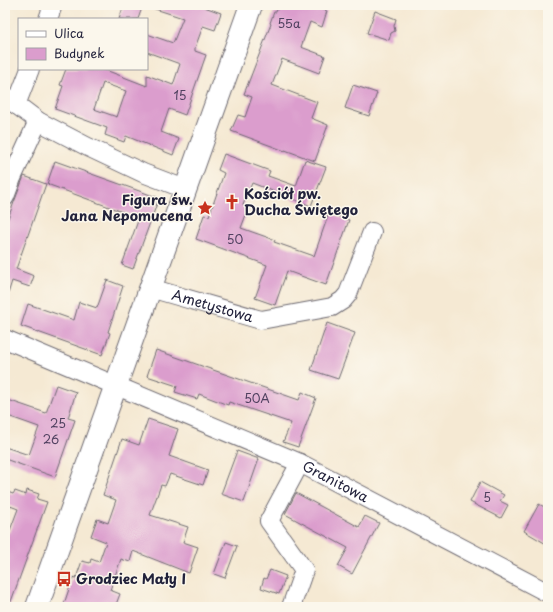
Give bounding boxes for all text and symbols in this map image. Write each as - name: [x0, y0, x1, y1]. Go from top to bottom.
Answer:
- house number: 55a: [278, 14, 301, 32]
- legend: [18, 18, 148, 70]
- text: Ulica: [54, 24, 84, 42]
- text: Budynek: [54, 44, 104, 62]
- house number: 15: [173, 86, 187, 104]
- place label: Kościół pw. Ducha Świętego: [244, 183, 358, 220]
- place label: Figura św. Jana Nepomucena: [61, 189, 194, 226]
- church icon: Kościół pw. Ducha Świętego: [223, 193, 241, 211]
- place icon: Figura św. Jana Nepomucena: [196, 199, 214, 217]
- house number: 50: [227, 230, 243, 248]
- street label: Ametystowa: [169, 284, 256, 327]
- house number: 50A: [244, 389, 270, 407]
- house number: 25: [50, 414, 66, 432]
- house number: 26: [43, 430, 59, 448]
- street label: Granitowa: [299, 455, 373, 507]
- house number: 5: [483, 488, 491, 506]
- place label: Grodziec Mały I: [76, 568, 186, 589]
- bus stop icon: Grodziec Mały I: [55, 570, 73, 588]

